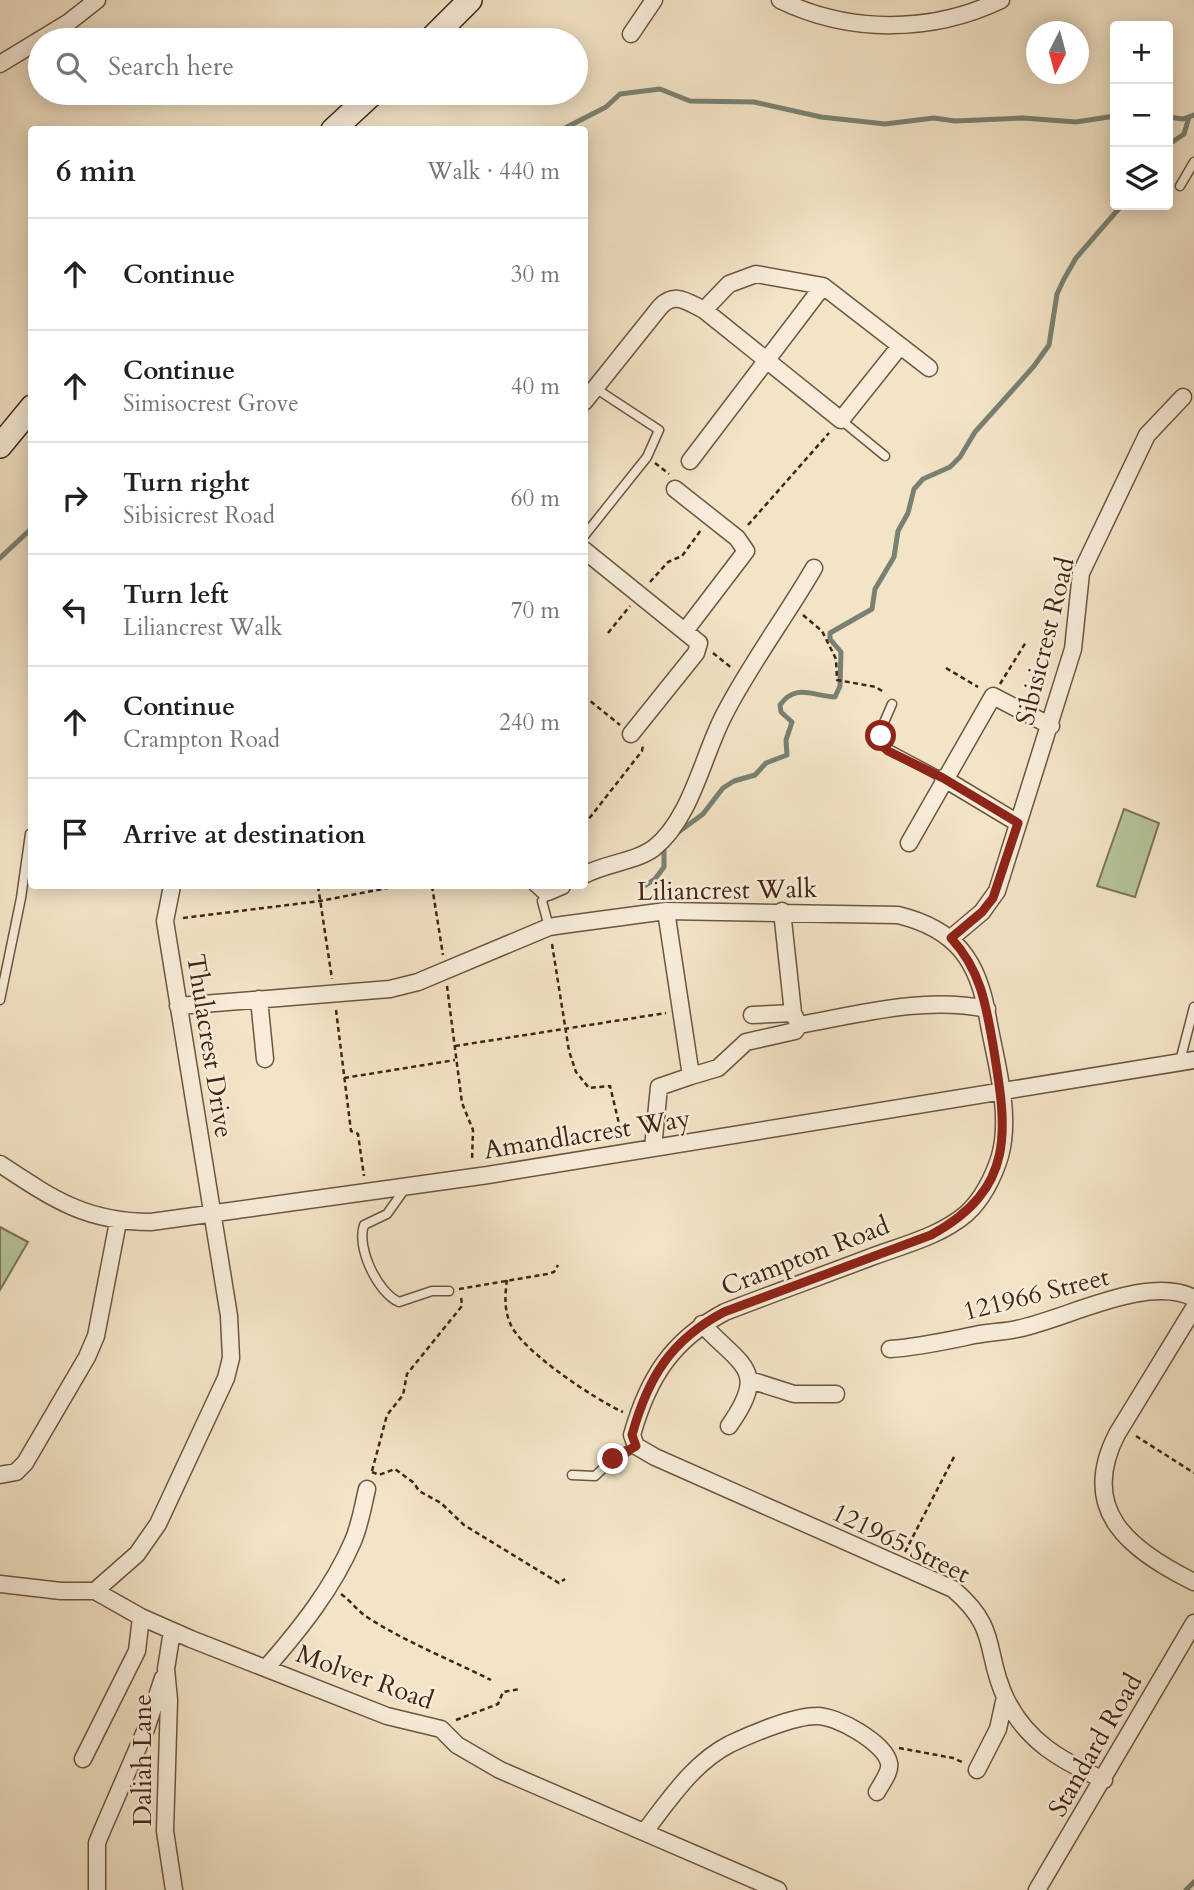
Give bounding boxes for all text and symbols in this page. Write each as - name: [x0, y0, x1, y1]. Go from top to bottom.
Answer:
- north arrow: [1026, 21, 1089, 84]
- map controls: [1110, 21, 1173, 210]
- button: +: [1110, 21, 1173, 84]
- search box: [28, 28, 588, 105]
- icon: search: [52, 48, 90, 86]
- text: Search here: [108, 49, 234, 84]
- button: −: [1110, 84, 1173, 147]
- button: layers: [1110, 147, 1173, 210]
- text: 6 min: [56, 151, 136, 192]
- text: Walk · 440 m: [427, 156, 560, 187]
- icon: ahead: [56, 255, 94, 293]
- text: Continue: [123, 257, 235, 292]
- text: 30 m: [511, 259, 560, 290]
- text: Continue: [123, 353, 235, 388]
- icon: ahead: [56, 367, 94, 405]
- text: 40 m: [511, 371, 560, 402]
- text: Simisocrest Grove: [123, 388, 299, 419]
- text: Turn right: [123, 465, 250, 500]
- icon: right: [56, 479, 94, 517]
- text: 60 m: [511, 483, 560, 514]
- text: Sibisicrest Road: [123, 500, 275, 531]
- street label: Sibisicrest Road: [1007, 553, 1083, 729]
- text: Turn left: [123, 577, 228, 612]
- icon: left: [56, 591, 94, 629]
- text: 70 m: [511, 595, 560, 626]
- text: Liliancrest Walk: [123, 612, 283, 643]
- text: Continue: [123, 689, 235, 724]
- icon: ahead: [56, 703, 94, 741]
- text: 240 m: [499, 707, 560, 738]
- route start: [865, 720, 896, 751]
- text: Crampton Road: [123, 724, 280, 755]
- icon: arrive: [56, 815, 94, 853]
- text: Arrive at destination: [123, 817, 366, 852]
- street label: Liliancrest Walk: [636, 871, 818, 909]
- street label: Thulacrest Drive: [178, 952, 242, 1140]
- street label: Amandlacrest Way: [481, 1100, 693, 1168]
- street label: Crampton Road: [716, 1208, 894, 1304]
- street label: 121966 Street: [959, 1259, 1113, 1329]
- route end: [597, 1443, 628, 1474]
- street label: 121965 Street: [826, 1495, 976, 1591]
- street label: Molver Road: [291, 1636, 439, 1718]
- street label: Standard Road: [1040, 1667, 1150, 1823]
- street label: Daliah Lane: [125, 1694, 160, 1826]

